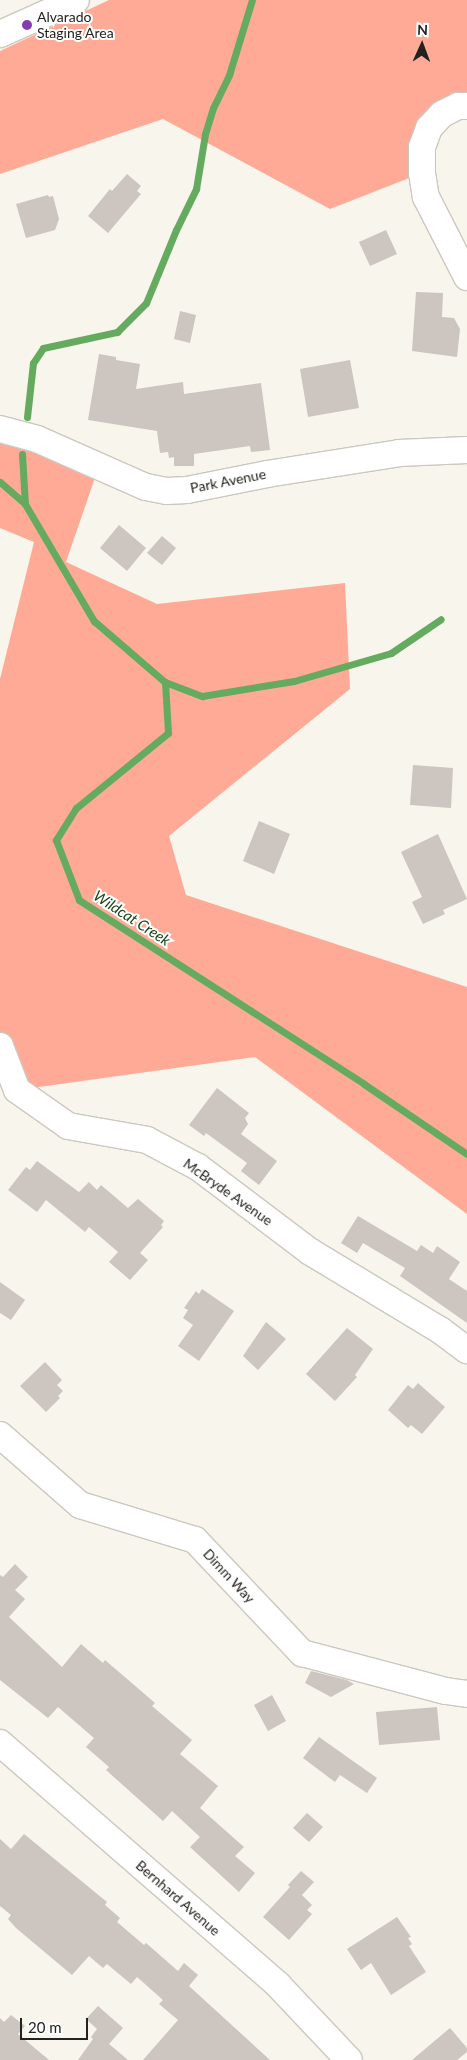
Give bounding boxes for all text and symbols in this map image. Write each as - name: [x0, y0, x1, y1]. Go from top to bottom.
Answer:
- place label: Alvarado Staging Area: [37, 9, 114, 41]
- marker: Alvarado Staging Area: [21, 19, 33, 31]
- north arrow: [397, 20, 447, 70]
- text: N: [417, 21, 428, 38]
- street label: Park Avenue: [188, 465, 268, 497]
- water label: Wildcat Creek: [90, 887, 174, 949]
- street label: McBryde Avenue: [180, 1155, 276, 1229]
- street label: Dimm Way: [200, 1545, 258, 1607]
- street label: Bernhard Avenue: [132, 1857, 224, 1939]
- scale bar: [22, 2008, 90, 2040]
- text: 20 m: [28, 2018, 62, 2036]

